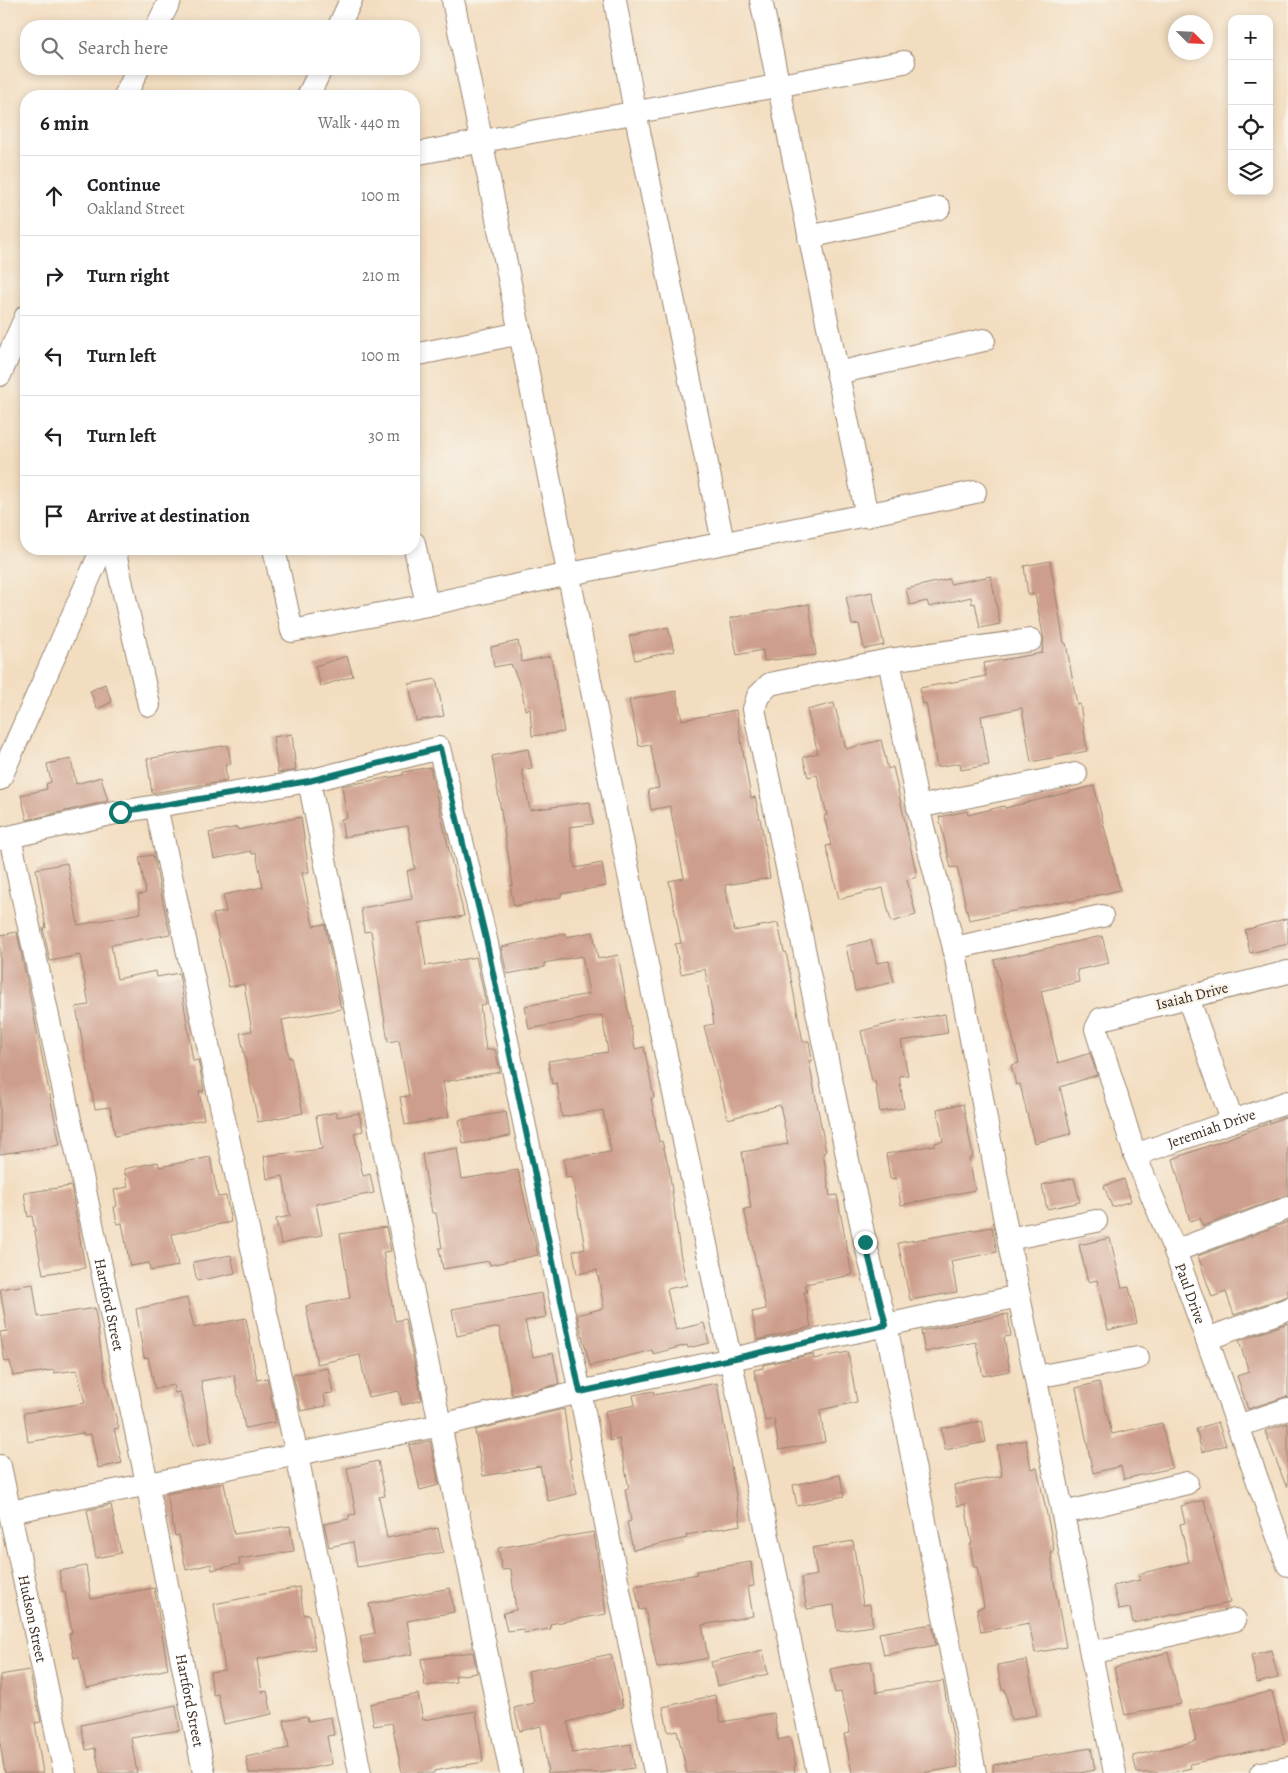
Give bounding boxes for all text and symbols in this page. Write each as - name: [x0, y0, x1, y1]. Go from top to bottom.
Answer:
- north arrow: [1168, 15, 1213, 60]
- map controls: [1228, 15, 1273, 195]
- button: +: [1228, 15, 1273, 60]
- search box: [20, 20, 420, 75]
- icon: search: [38, 34, 66, 62]
- text: Search here: [78, 35, 168, 61]
- button: −: [1228, 60, 1273, 105]
- button: locate: [1228, 105, 1273, 150]
- text: 6 min: [40, 109, 89, 137]
- text: Walk · 440 m: [318, 112, 400, 134]
- button: layers: [1228, 150, 1273, 195]
- text: Continue: [87, 172, 161, 198]
- icon: ahead: [40, 182, 68, 210]
- text: 100 m: [361, 185, 400, 207]
- text: Oakland Street: [87, 198, 185, 220]
- icon: right: [40, 262, 68, 290]
- text: Turn right: [87, 263, 169, 289]
- text: 210 m: [362, 265, 400, 287]
- icon: left: [40, 342, 68, 370]
- text: Turn left: [87, 343, 156, 369]
- text: 100 m: [361, 345, 400, 367]
- icon: left: [40, 422, 68, 450]
- text: Turn left: [87, 423, 156, 449]
- text: 30 m: [368, 425, 400, 447]
- icon: arrive: [40, 502, 68, 530]
- text: Arrive at destination: [87, 503, 250, 529]
- route start: [109, 801, 132, 824]
- street label: Isaiah Drive: [1154, 977, 1231, 1015]
- street label: Jeremiah Drive: [1165, 1104, 1258, 1153]
- route end: [854, 1231, 877, 1254]
- street label: Hartford Street: [90, 1256, 129, 1353]
- street label: Paul Drive: [1170, 1260, 1211, 1327]
- street label: Hudson Street: [13, 1573, 51, 1664]
- street label: Hartford Street: [171, 1652, 209, 1749]

